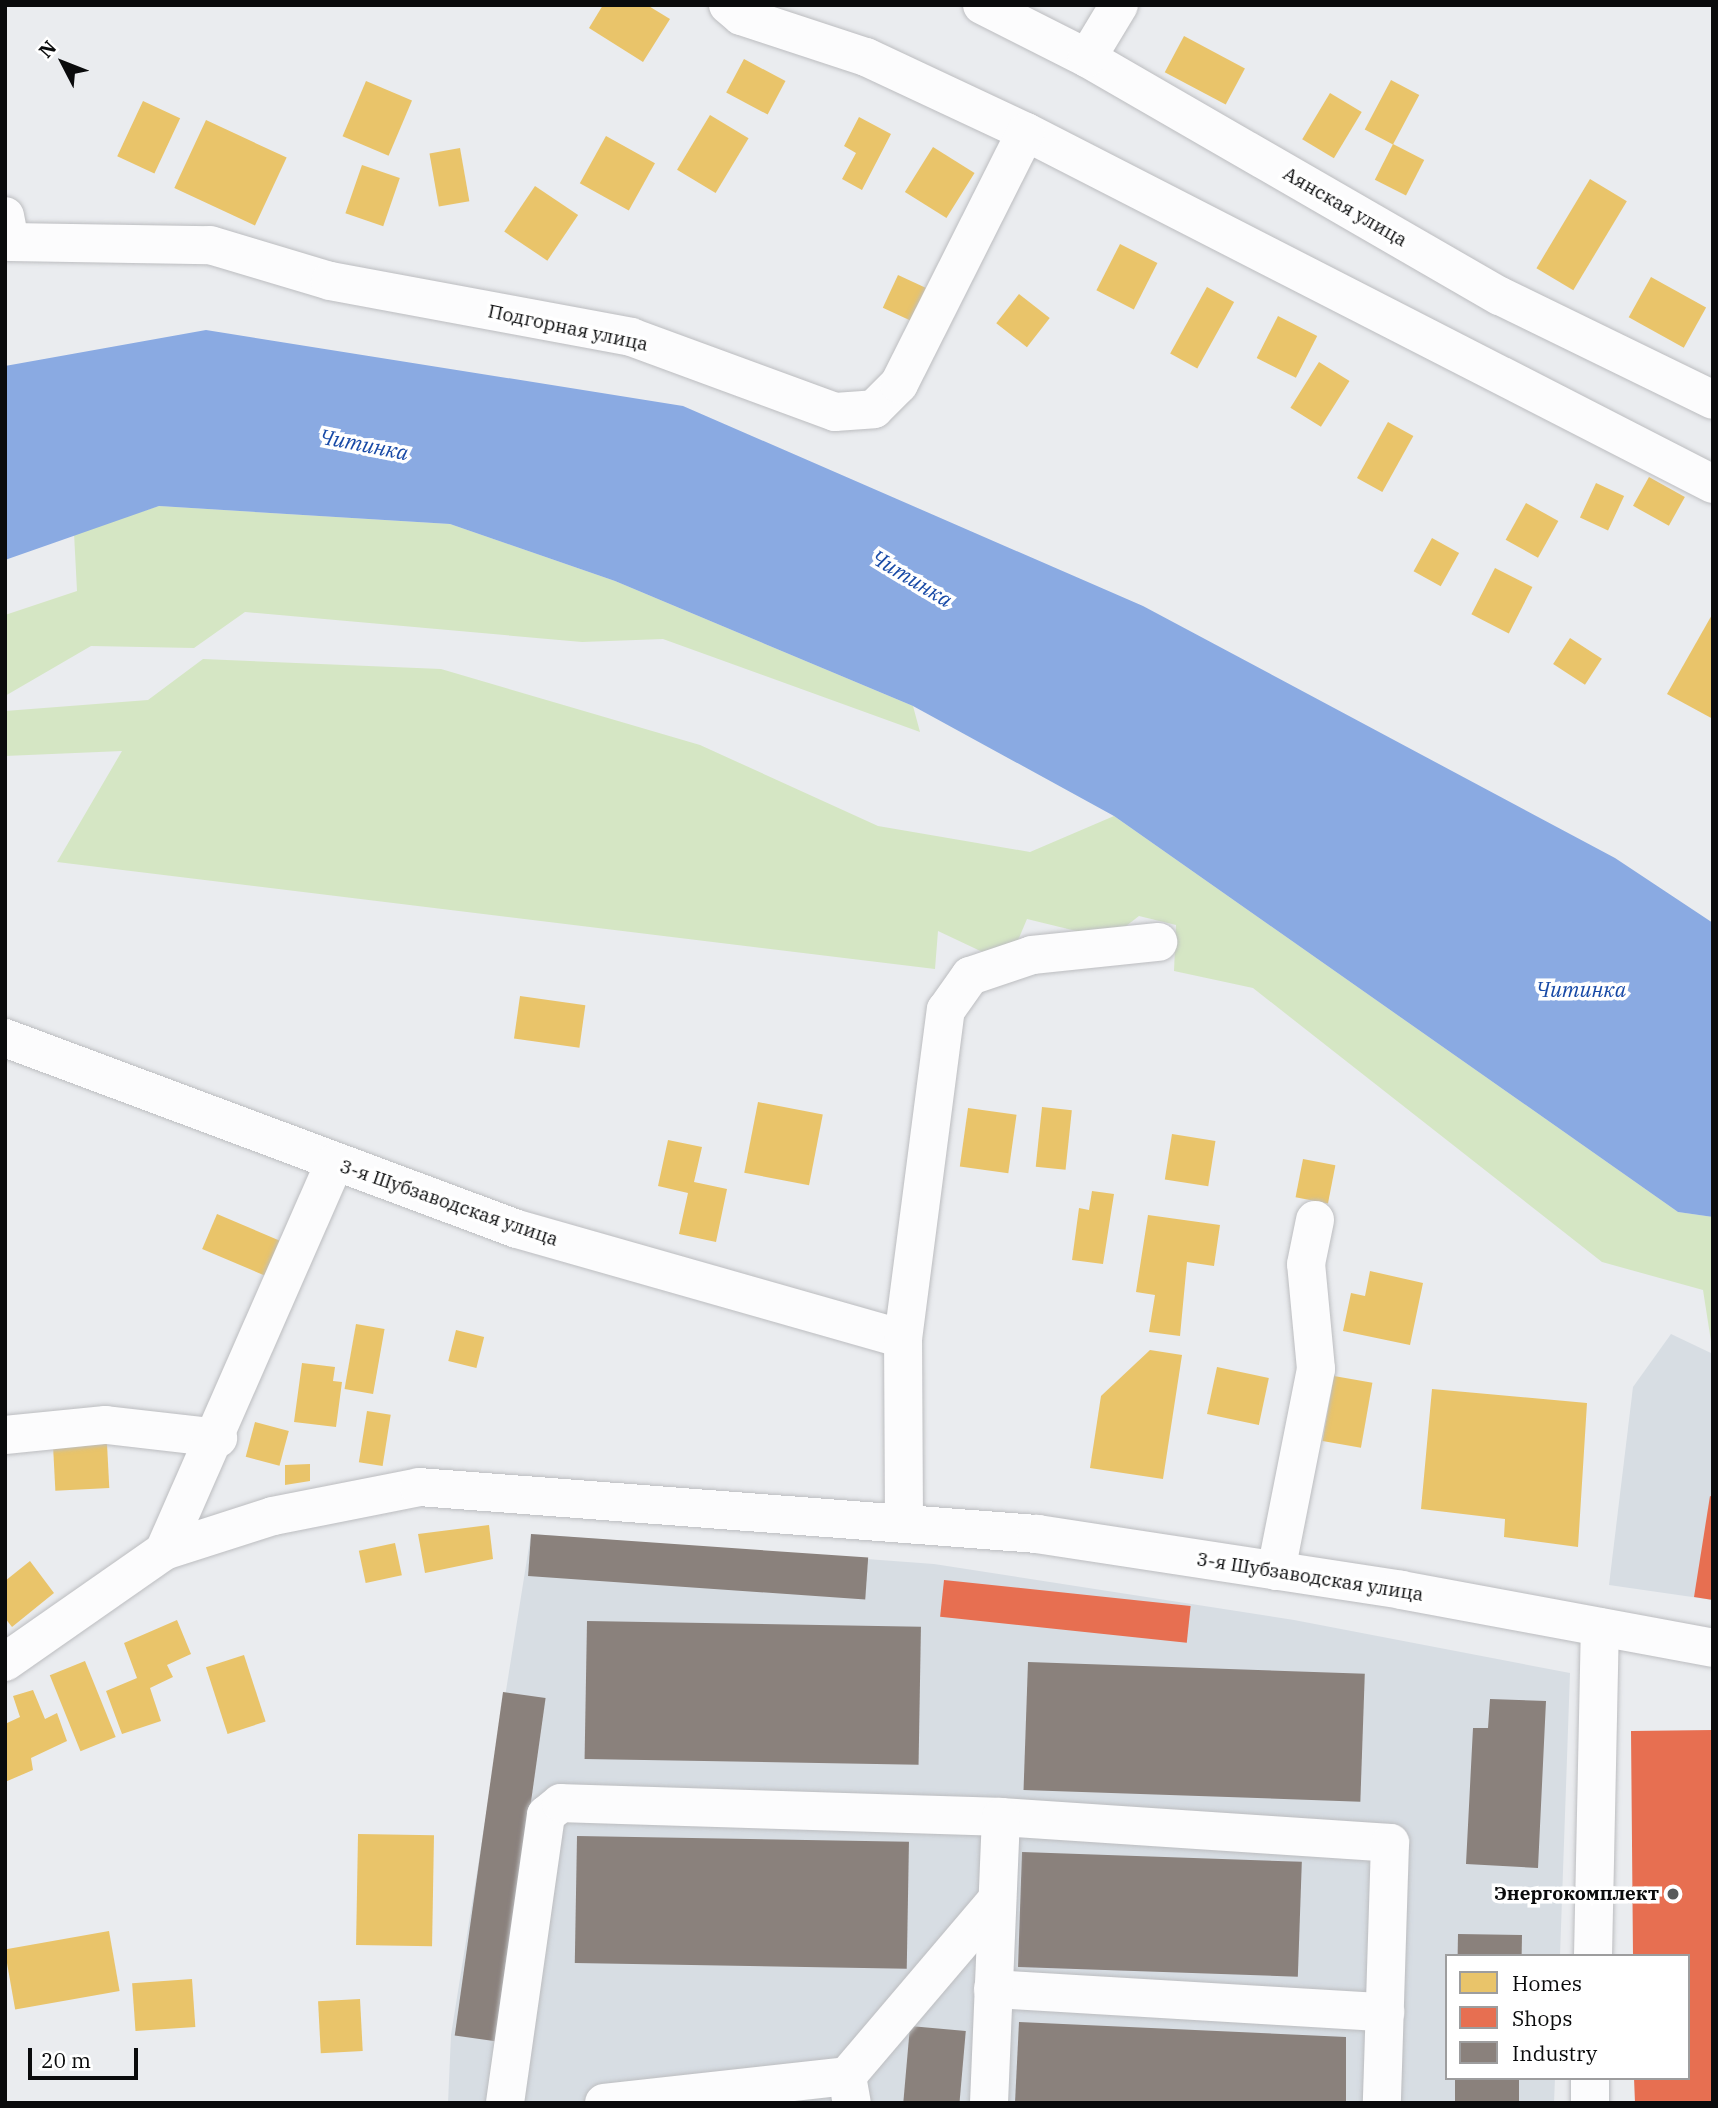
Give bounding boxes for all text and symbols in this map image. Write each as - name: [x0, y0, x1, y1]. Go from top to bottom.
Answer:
- north arrow: [28, 28, 98, 98]
- text: N: [33, 35, 61, 63]
- street label: Аянская улица: [1279, 162, 1411, 252]
- street label: Подгорная улица: [486, 300, 650, 356]
- water label: Читинка: [317, 423, 411, 465]
- water label: Читинка: [867, 544, 957, 612]
- water label: Читинка: [1536, 976, 1626, 1002]
- street label: 3-я Шубзаводская улица: [337, 1155, 561, 1251]
- street label: 3-я Шубзаводская улица: [1195, 1548, 1425, 1606]
- place label: Энергокомплект: [1494, 1883, 1659, 1905]
- marker: Энергокомплект: [1665, 1886, 1681, 1902]
- legend: [1445, 1954, 1690, 2080]
- text: Homes: [1512, 1969, 1582, 1997]
- text: Shops: [1512, 2004, 1572, 2032]
- scale bar: [32, 2035, 142, 2078]
- text: Industry: [1512, 2039, 1597, 2067]
- text: 20 m: [41, 2046, 91, 2074]

